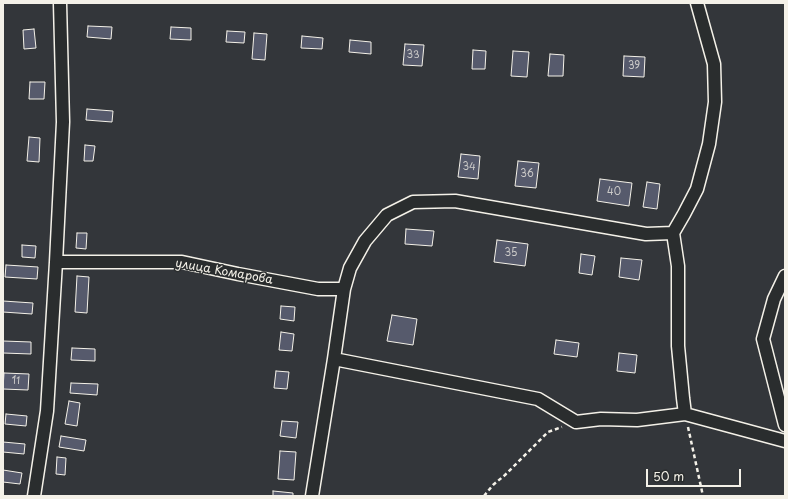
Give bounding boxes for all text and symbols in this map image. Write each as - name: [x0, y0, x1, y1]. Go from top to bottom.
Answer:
- house number: 33: [406, 49, 420, 61]
- house number: 39: [628, 60, 640, 72]
- house number: 34: [462, 161, 476, 173]
- house number: 36: [520, 168, 534, 180]
- house number: 40: [607, 186, 621, 198]
- house number: 35: [505, 247, 517, 259]
- street label: улица Комарова: [174, 256, 274, 288]
- house number: 11: [12, 375, 20, 387]
- scale bar: [648, 461, 743, 487]
- text: 50 m: [653, 467, 684, 485]

